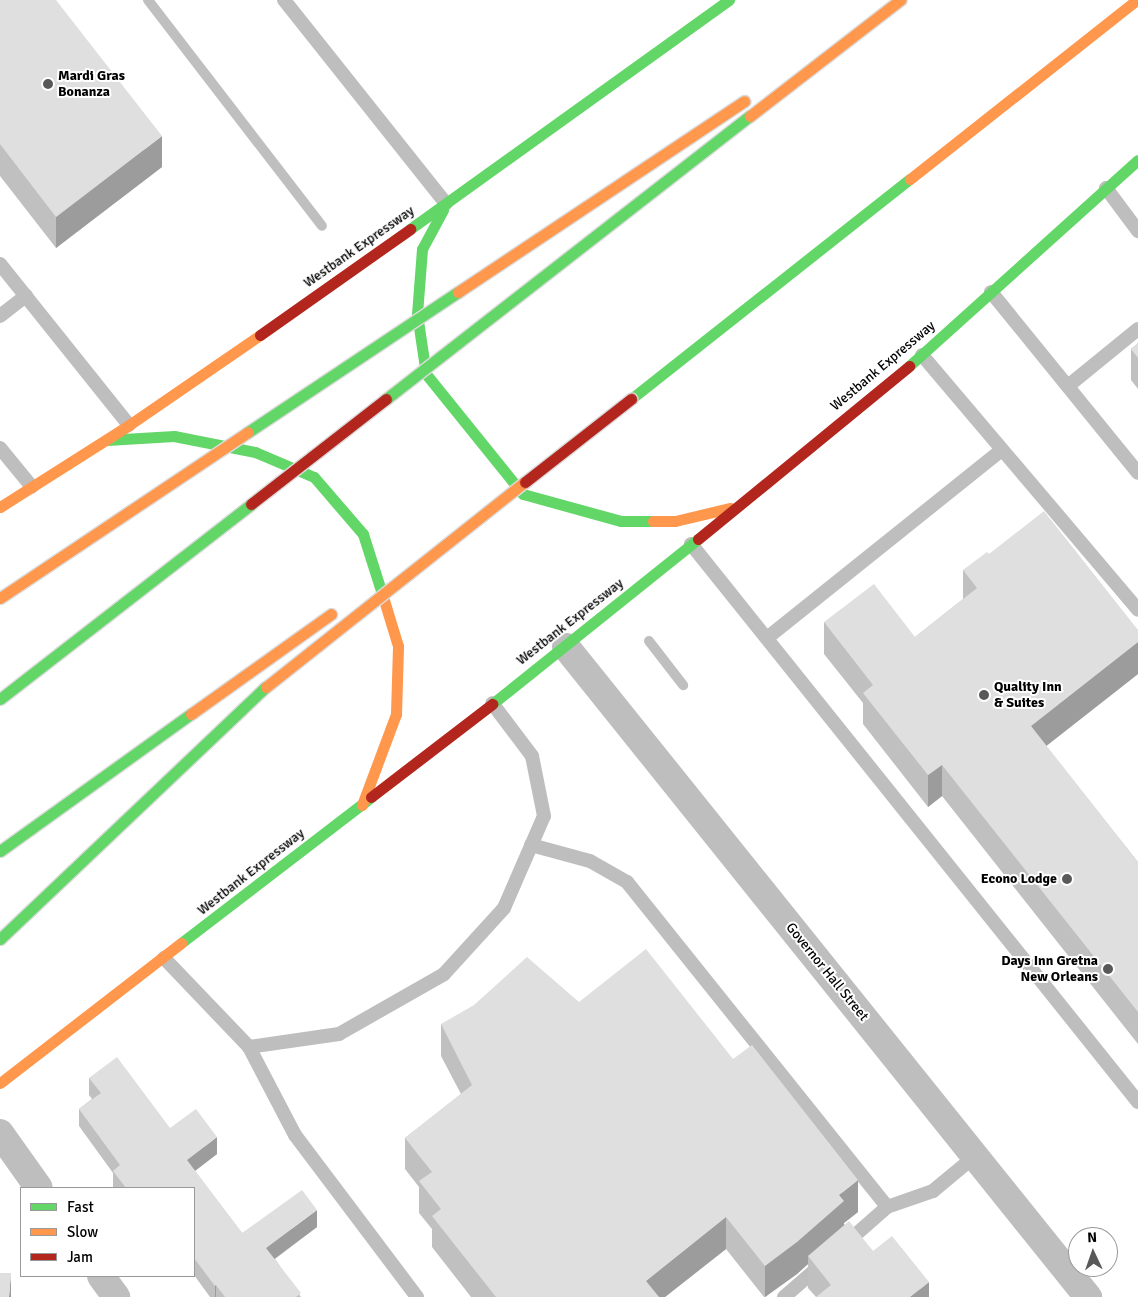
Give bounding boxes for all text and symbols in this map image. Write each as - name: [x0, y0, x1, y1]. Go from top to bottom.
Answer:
- place label: Mardi Gras Bonanza: [58, 68, 125, 100]
- marker: Mardi Gras Bonanza: [42, 78, 54, 90]
- street label: Westbank Expressway: [301, 203, 417, 291]
- street label: Westbank Expressway: [827, 317, 939, 415]
- street label: Westbank Expressway: [513, 575, 627, 669]
- place label: Quality Inn & Suites: [994, 679, 1062, 712]
- marker: Quality Inn & Suites: [978, 689, 990, 701]
- street label: Westbank Expressway: [194, 825, 308, 919]
- place label: Econo Lodge: [981, 871, 1057, 887]
- marker: Econo Lodge: [1061, 873, 1073, 885]
- street label: Governor Hall Street: [782, 919, 872, 1025]
- place label: Days Inn Gretna New Orleans: [1001, 953, 1098, 986]
- marker: Days Inn Gretna New Orleans: [1102, 963, 1114, 975]
- legend: [20, 1187, 195, 1277]
- text: Fast: [67, 1198, 94, 1216]
- text: Slow: [67, 1223, 98, 1241]
- north arrow: [1068, 1227, 1118, 1277]
- text: N: [1087, 1229, 1098, 1246]
- text: Jam: [67, 1248, 93, 1266]

